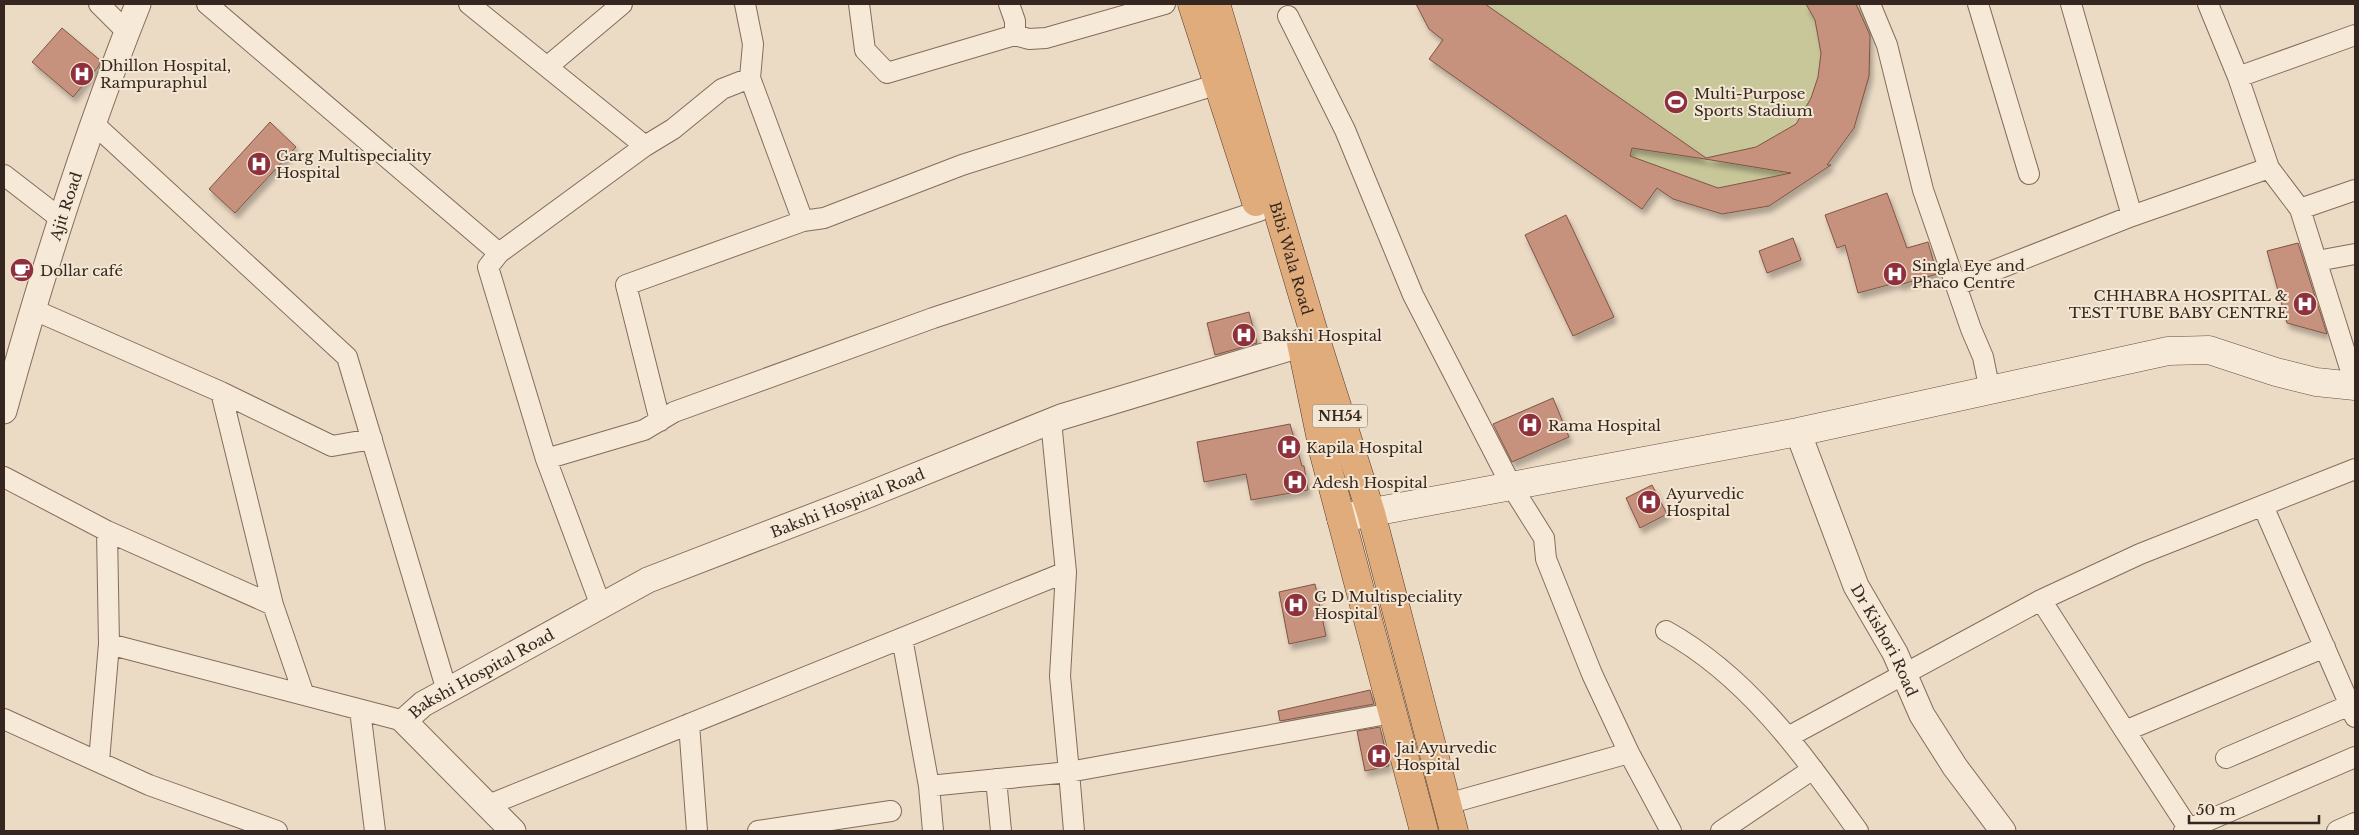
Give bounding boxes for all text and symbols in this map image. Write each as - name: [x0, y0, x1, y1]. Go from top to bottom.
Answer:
- place label: Dhillon Hospital, Rampuraphul: [100, 56, 231, 92]
- hospital icon: Dhillon Hospital, Rampuraphul: [69, 61, 95, 87]
- place label: Multi-Purpose Sports Stadium: [1694, 84, 1813, 120]
- sports icon: Multi-Purpose Sports Stadium: [1663, 89, 1689, 115]
- place label: Garg Multispeciality Hospital: [276, 146, 432, 182]
- hospital icon: Garg Multispeciality Hospital: [246, 151, 272, 177]
- street label: Ajit Road: [45, 169, 85, 244]
- street label: Bibi Wala Road: [1266, 199, 1317, 317]
- place label: Singla Eye and Phaco Centre: [1912, 256, 2025, 292]
- cafe icon: Dollar café: [9, 257, 35, 283]
- place label: Dollar café: [40, 261, 123, 280]
- hospital icon: Singla Eye and Phaco Centre: [1882, 261, 1908, 287]
- place label: CHHABRA HOSPITAL & TEST TUBE BABY CENTRE: [2069, 286, 2288, 322]
- hospital icon: CHHABRA HOSPITAL & TEST TUBE BABY CENTRE: [2292, 291, 2318, 317]
- hospital icon: Bakshi Hospital: [1231, 322, 1257, 348]
- place label: Bakshi Hospital: [1262, 326, 1382, 345]
- road number: NH54: [1312, 404, 1368, 428]
- hospital icon: Rama Hospital: [1517, 412, 1543, 438]
- place label: Rama Hospital: [1548, 416, 1661, 435]
- hospital icon: Kapila Hospital: [1276, 434, 1302, 460]
- place label: Kapila Hospital: [1306, 438, 1423, 457]
- street label: Bakshi Hospital Road: [767, 464, 927, 541]
- hospital icon: Adesh Hospital: [1282, 469, 1308, 495]
- place label: Adesh Hospital: [1311, 473, 1428, 492]
- place label: Ayurvedic Hospital: [1665, 484, 1744, 520]
- hospital icon: Ayurvedic Hospital: [1636, 489, 1662, 515]
- street label: Dr Kishori Road: [1847, 580, 1922, 699]
- place label: G D Multispeciality Hospital: [1314, 587, 1463, 623]
- hospital icon: G D Multispeciality Hospital: [1283, 592, 1309, 618]
- street label: Bakshi Hospital Road: [404, 624, 557, 722]
- place label: Jai Ayurvedic Hospital: [1394, 738, 1497, 774]
- hospital icon: Jai Ayurvedic Hospital: [1366, 743, 1392, 769]
- scale bar: [2189, 792, 2319, 824]
- text: 50 m: [2196, 800, 2236, 819]

